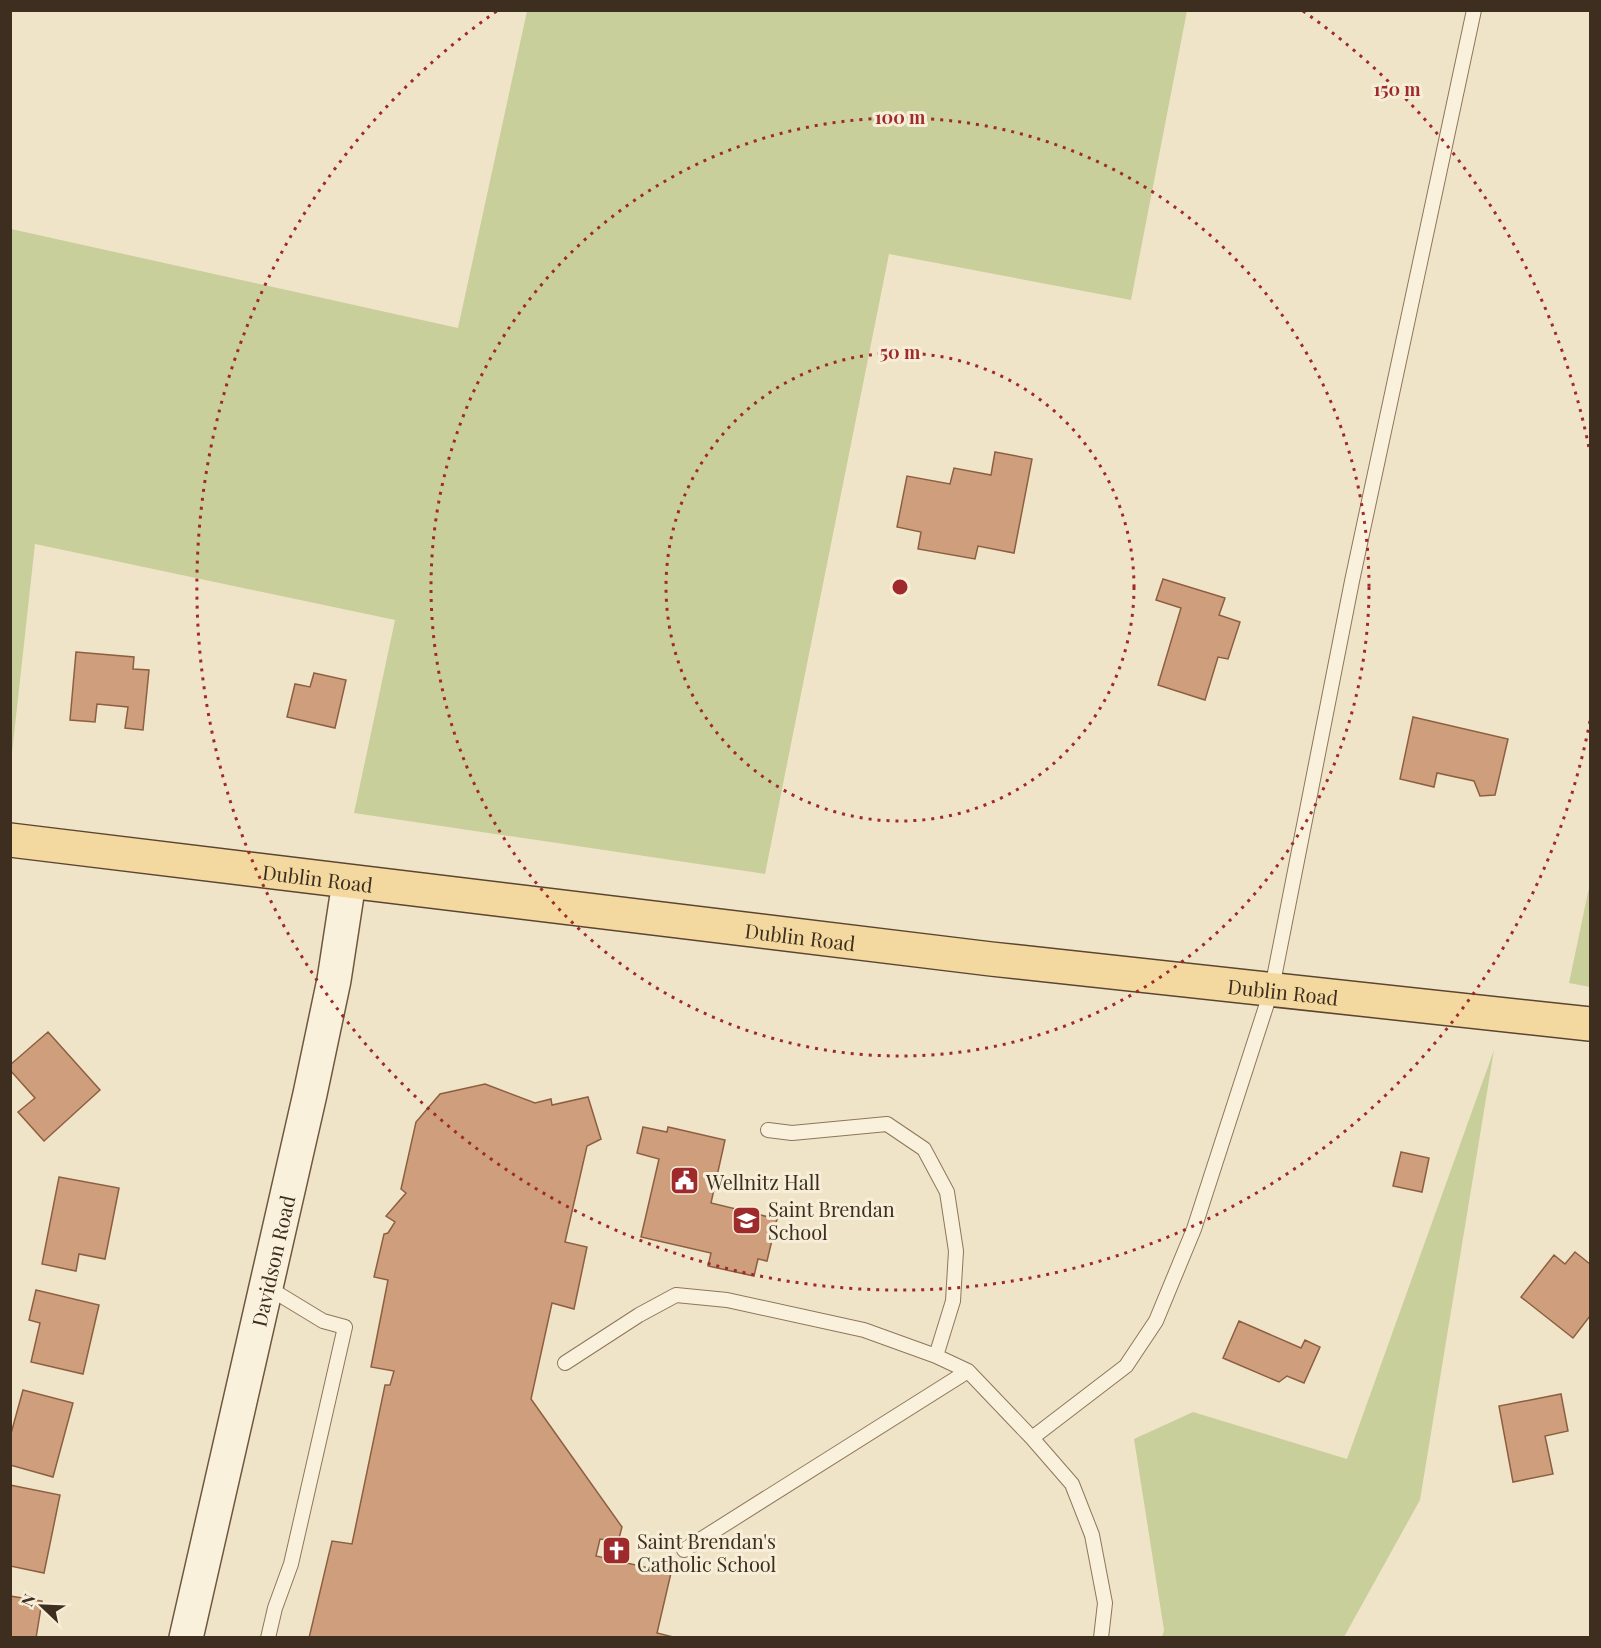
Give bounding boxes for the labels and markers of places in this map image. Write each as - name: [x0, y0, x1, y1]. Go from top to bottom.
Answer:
- centre of rings: [890, 577, 910, 597]
- public building icon: Wellnitz Hall: [669, 1165, 701, 1197]
- place label: Wellnitz Hall: [705, 1168, 820, 1195]
- place label: Saint Brendan School: [768, 1195, 895, 1245]
- school or university icon: Saint Brendan School: [731, 1204, 763, 1236]
- place label: Saint Brendan's Catholic School: [637, 1527, 777, 1577]
- church icon: Saint Brendan's Catholic School: [600, 1535, 632, 1567]

